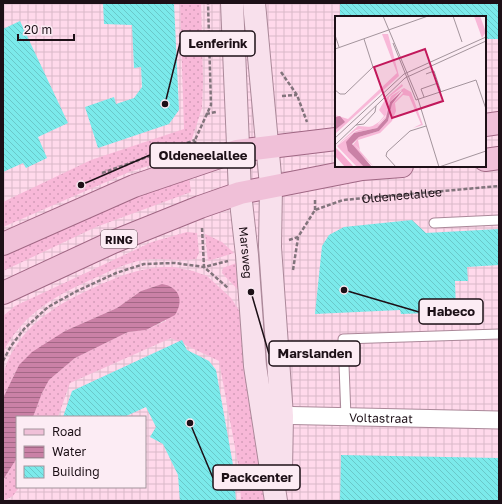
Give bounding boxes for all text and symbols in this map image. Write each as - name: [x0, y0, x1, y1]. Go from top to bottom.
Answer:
- scale bar: [18, 16, 74, 42]
- inset map: [335, 16, 486, 167]
- text: 20 m: [24, 22, 52, 37]
- callout: Lenferink: [180, 31, 255, 56]
- text: Lenferink: [188, 35, 248, 51]
- callout: Oldeneelallee: [150, 143, 255, 168]
- text: Oldeneelallee: [158, 147, 248, 163]
- street label: Oldeneelallee: [361, 184, 442, 206]
- street label: Marsweg: [236, 226, 256, 279]
- road number: RING: [101, 230, 137, 248]
- callout: Habeco: [419, 299, 483, 324]
- text: Habeco: [427, 303, 475, 319]
- callout: Marslanden: [269, 341, 360, 366]
- text: Marslanden: [278, 345, 353, 361]
- street label: Voltastraat: [349, 409, 413, 426]
- legend: [16, 416, 146, 488]
- text: Road: [52, 424, 81, 439]
- text: Water: [52, 444, 86, 459]
- text: Building: [52, 464, 100, 479]
- callout: Packcenter: [213, 465, 300, 490]
- text: Packcenter: [221, 469, 293, 485]

